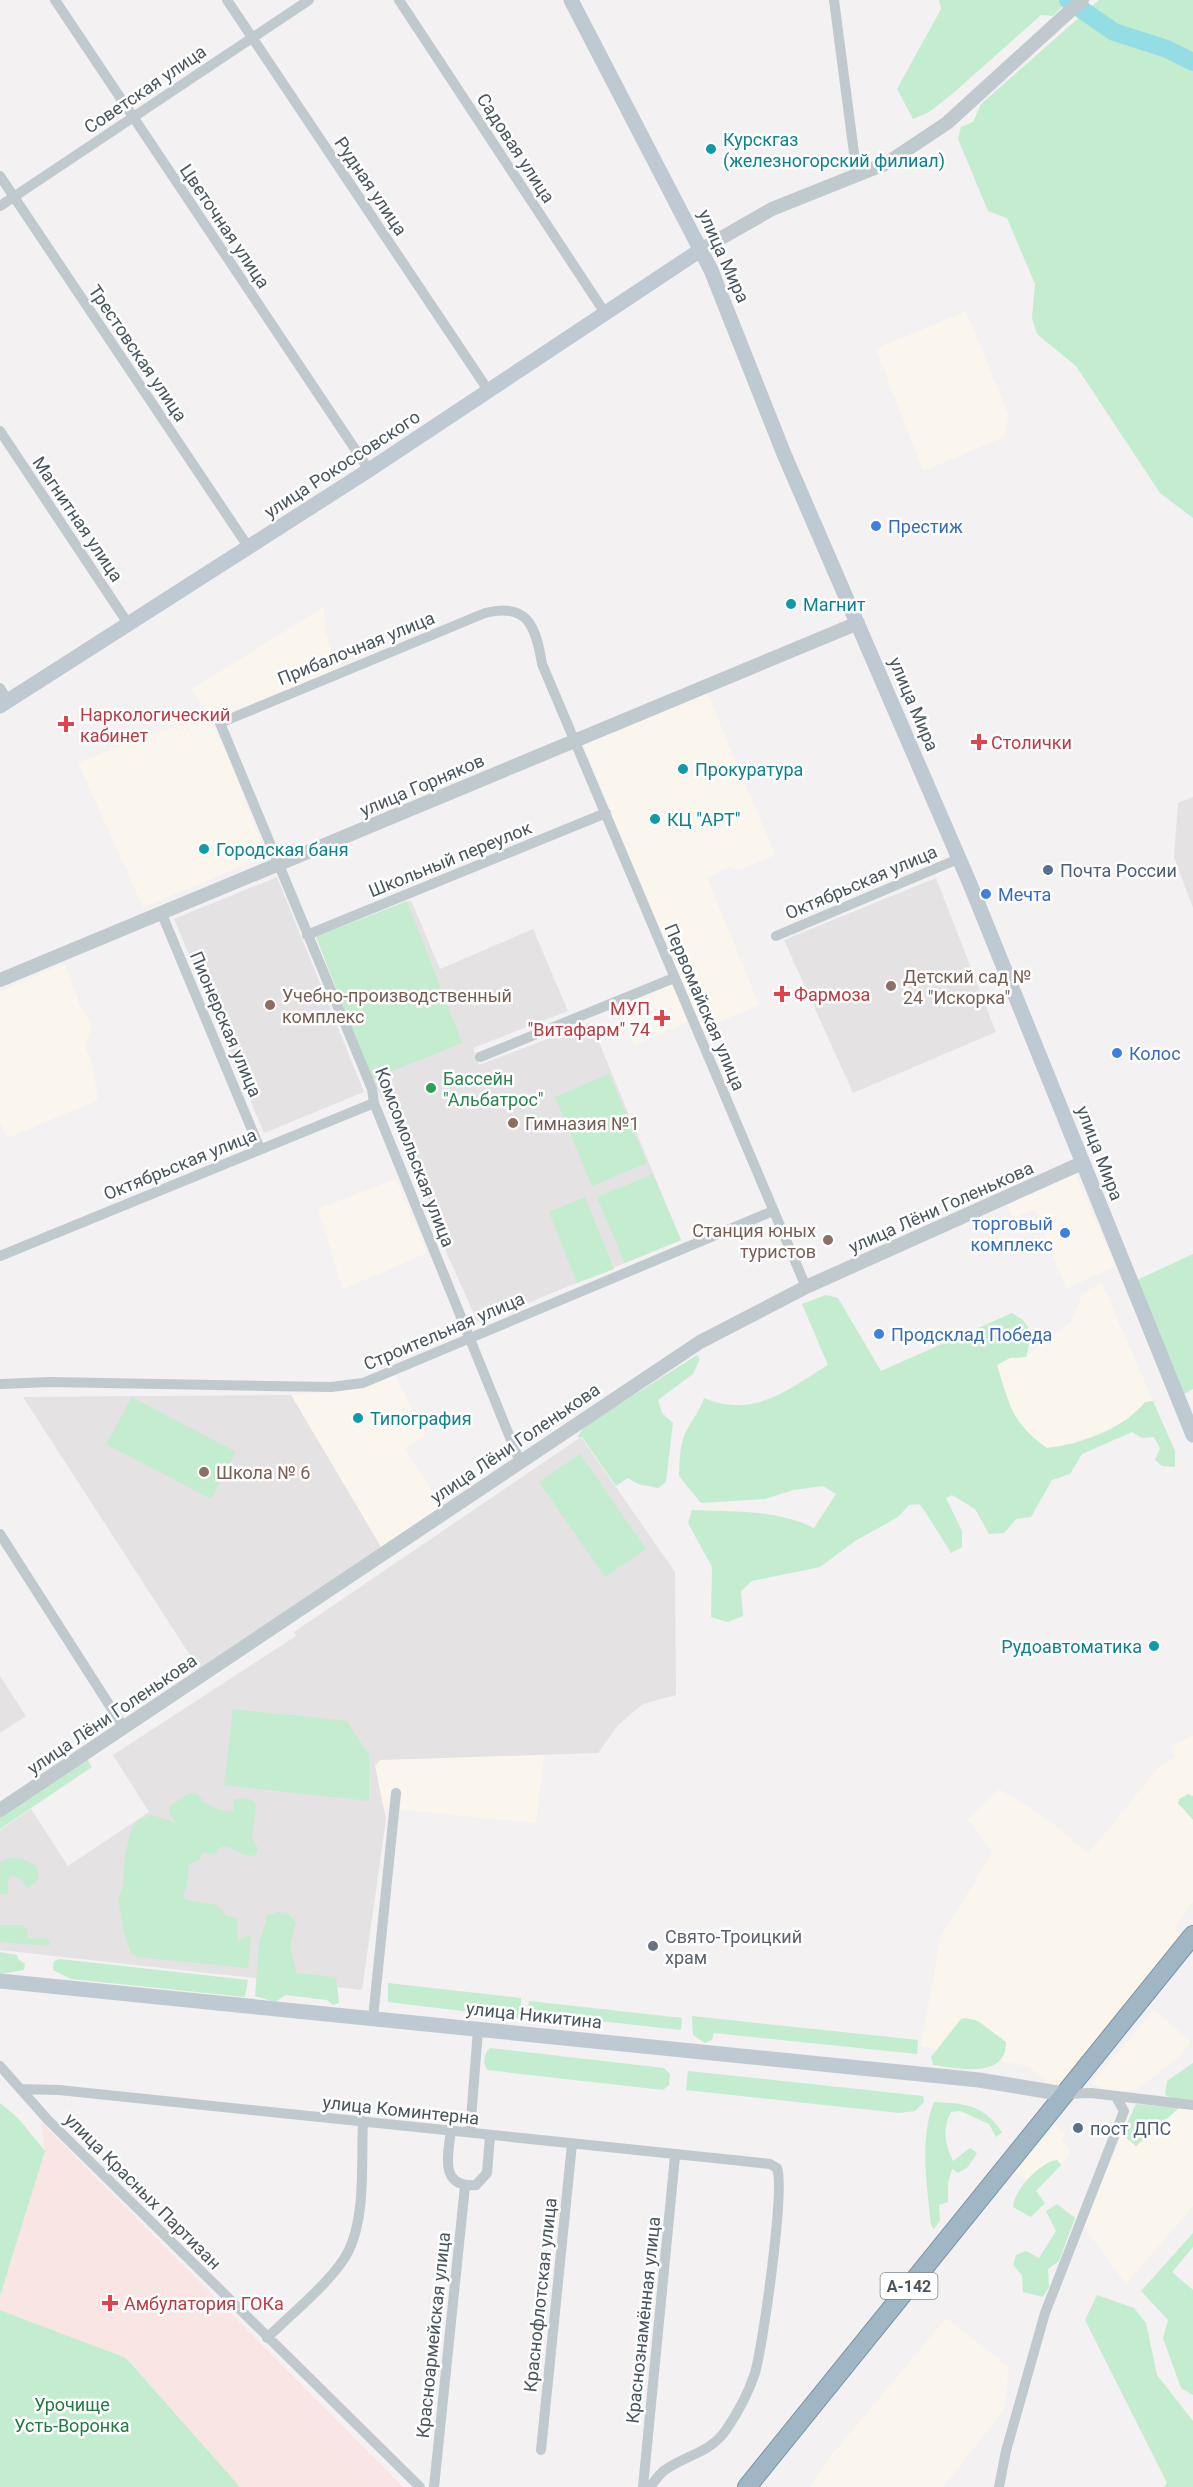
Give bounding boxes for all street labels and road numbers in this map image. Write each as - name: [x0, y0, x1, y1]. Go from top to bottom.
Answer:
- street label: Советская улица: [80, 40, 210, 138]
- street label: Садовая улица: [473, 89, 559, 207]
- street label: Рудная улица: [330, 133, 412, 239]
- street label: Цветочная улица: [176, 160, 274, 292]
- street label: улица Мира: [694, 206, 754, 306]
- street label: Трестовская улица: [84, 281, 192, 425]
- street label: улица Рокоссовского: [260, 406, 424, 522]
- street label: Магнитная улица: [28, 452, 128, 586]
- street label: Прибалочная улица: [274, 607, 438, 689]
- street label: улица Мира: [885, 654, 943, 754]
- street label: улица Горняков: [357, 749, 487, 821]
- street label: Школьный переулок: [365, 817, 535, 901]
- street label: Октябрьская улица: [782, 840, 940, 924]
- street label: Первомайская улица: [660, 920, 750, 1094]
- street label: Пионерская улица: [186, 948, 266, 1100]
- street label: Комсомольская улица: [371, 1064, 459, 1250]
- street label: улица Мира: [1072, 1103, 1128, 1203]
- street label: Октябрьская улица: [100, 1124, 260, 1204]
- street label: улица Лёни Голенькова: [845, 1157, 1037, 1257]
- street label: Строительная улица: [360, 1288, 528, 1374]
- street label: улица Лёни Голенькова: [426, 1378, 604, 1508]
- street label: улица Лёни Голенькова: [23, 1649, 201, 1779]
- street label: улица Никитина: [465, 1997, 603, 2033]
- street label: улица Коминтерна: [322, 2091, 480, 2129]
- street label: улица Красных Партизан: [60, 2108, 226, 2274]
- street label: Краснофлотская улица: [519, 2197, 561, 2393]
- street label: Краснознамённая улица: [622, 2216, 664, 2424]
- street label: Красноармейская улица: [412, 2231, 454, 2439]
- road number: А-142: [880, 2273, 938, 2299]

